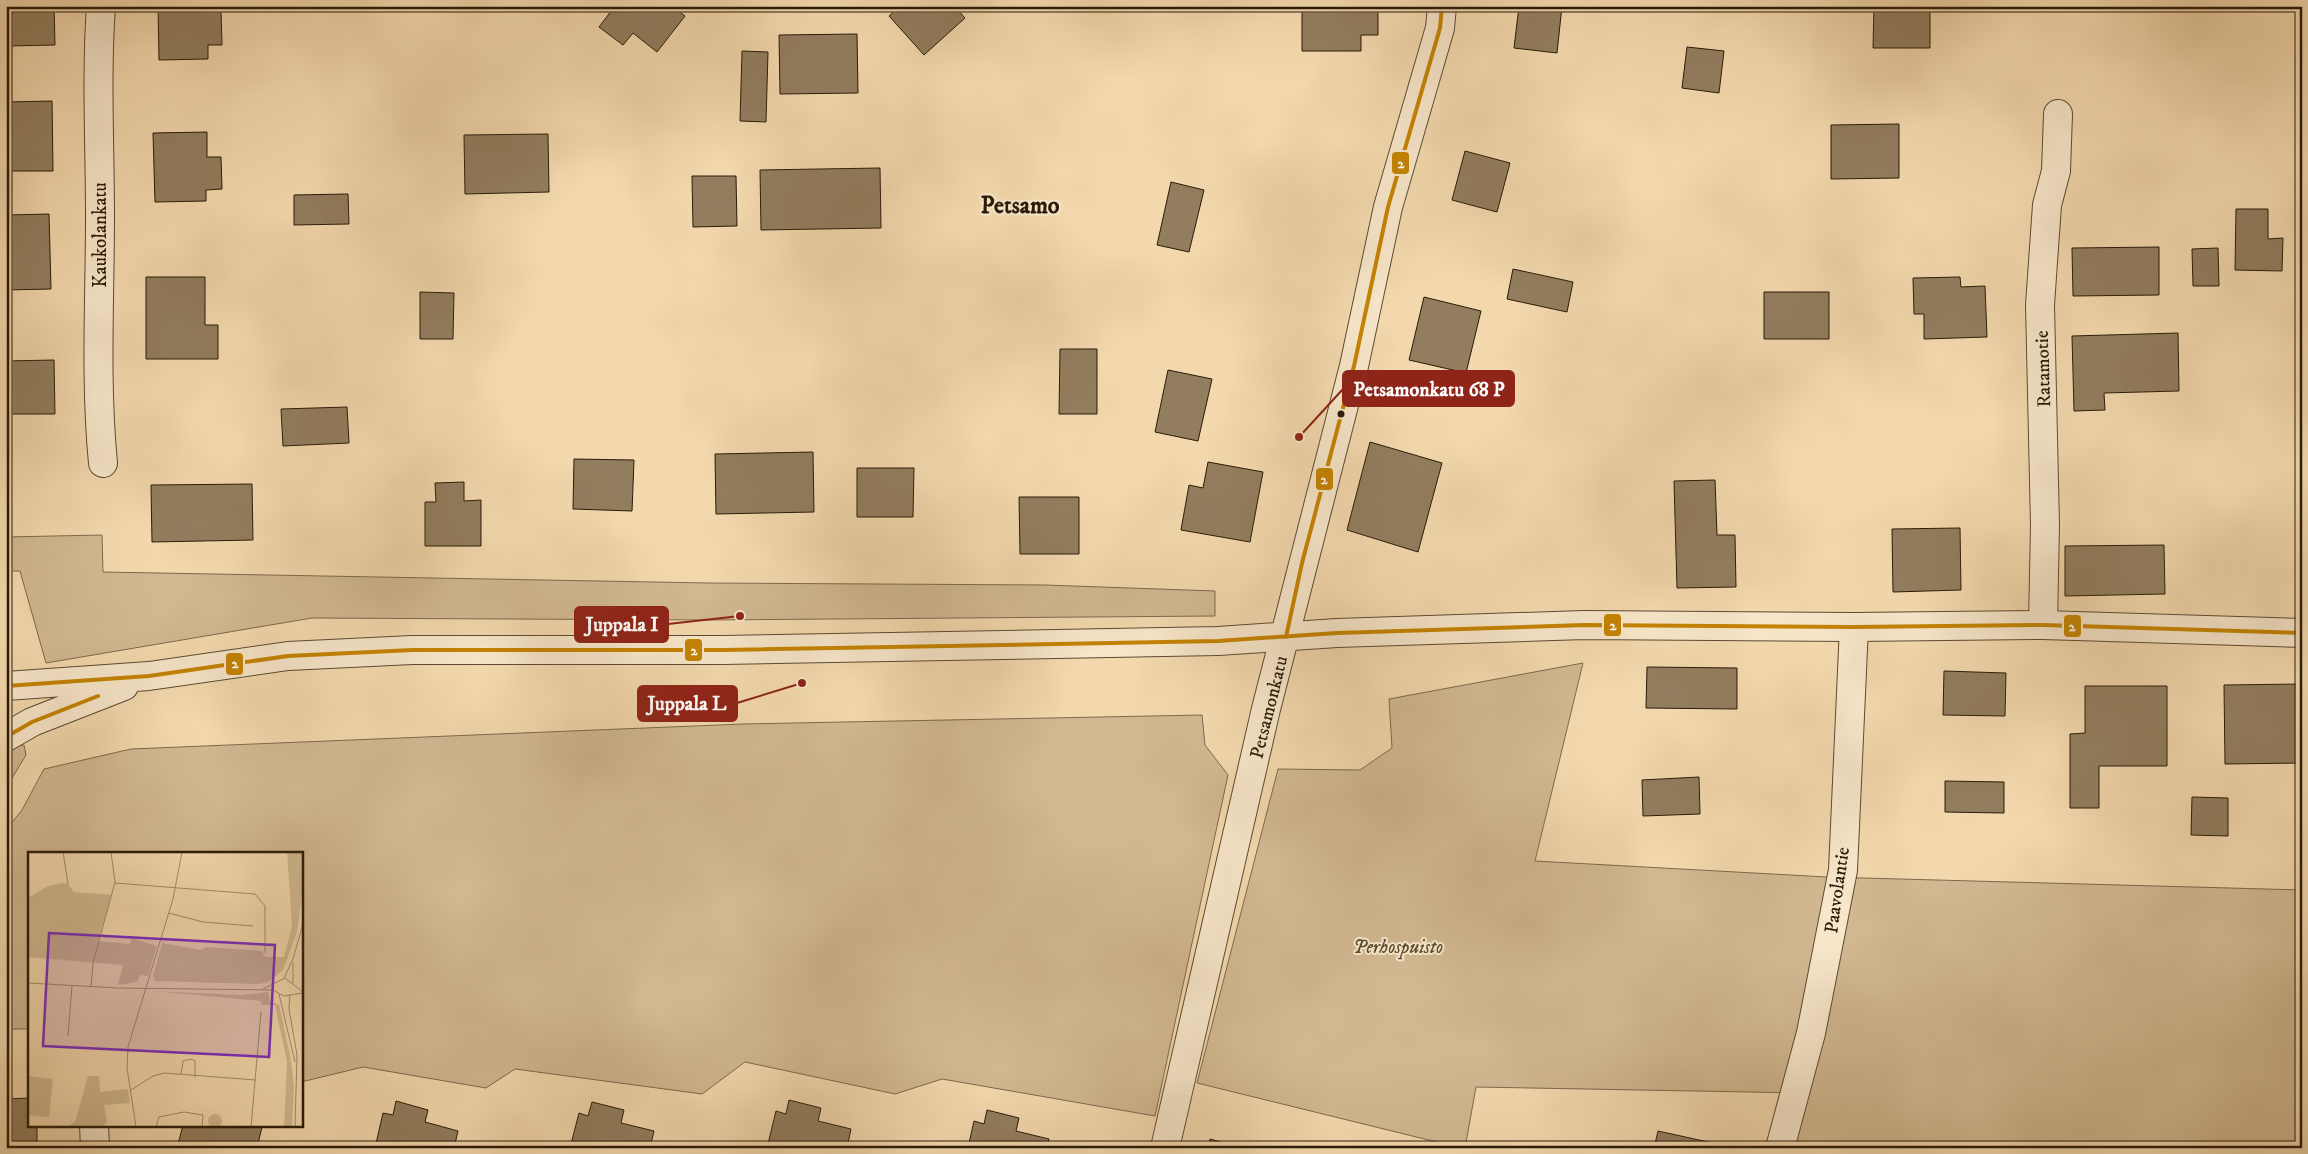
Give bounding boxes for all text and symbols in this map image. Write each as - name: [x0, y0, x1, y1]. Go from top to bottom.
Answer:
- line badge: 2: [1391, 151, 1410, 175]
- text: 2: [1398, 155, 1406, 173]
- street label: Kaukolankatu: [89, 182, 112, 288]
- district label: Petsamo: [980, 191, 1060, 221]
- street label: Ratamotie: [2031, 330, 2056, 408]
- callout: Petsamonkatu 68 P: [1343, 371, 1514, 406]
- text: Petsamonkatu 68 P: [1353, 378, 1505, 403]
- unlabelled marker: [1336, 409, 1346, 419]
- line badge: 2: [1315, 467, 1334, 491]
- text: 2: [1321, 471, 1329, 489]
- callout: Juppala I: [575, 607, 668, 642]
- text: Juppala I: [584, 613, 658, 638]
- line badge: 2: [1603, 613, 1622, 637]
- line badge: 2: [2063, 614, 2082, 638]
- text: 2: [1610, 617, 1618, 635]
- text: 2: [2069, 618, 2077, 636]
- line badge: 2: [684, 638, 703, 662]
- text: 2: [691, 642, 699, 660]
- line badge: 2: [225, 652, 244, 676]
- street label: Petsamonkatu: [1246, 654, 1293, 761]
- text: 2: [232, 655, 240, 673]
- callout: Juppala L: [638, 686, 737, 721]
- text: Juppala L: [645, 692, 727, 717]
- street label: Paavolantie: [1820, 845, 1855, 935]
- inset map: [28, 852, 302, 1126]
- park label: Perhospuisto: [1353, 936, 1443, 960]

